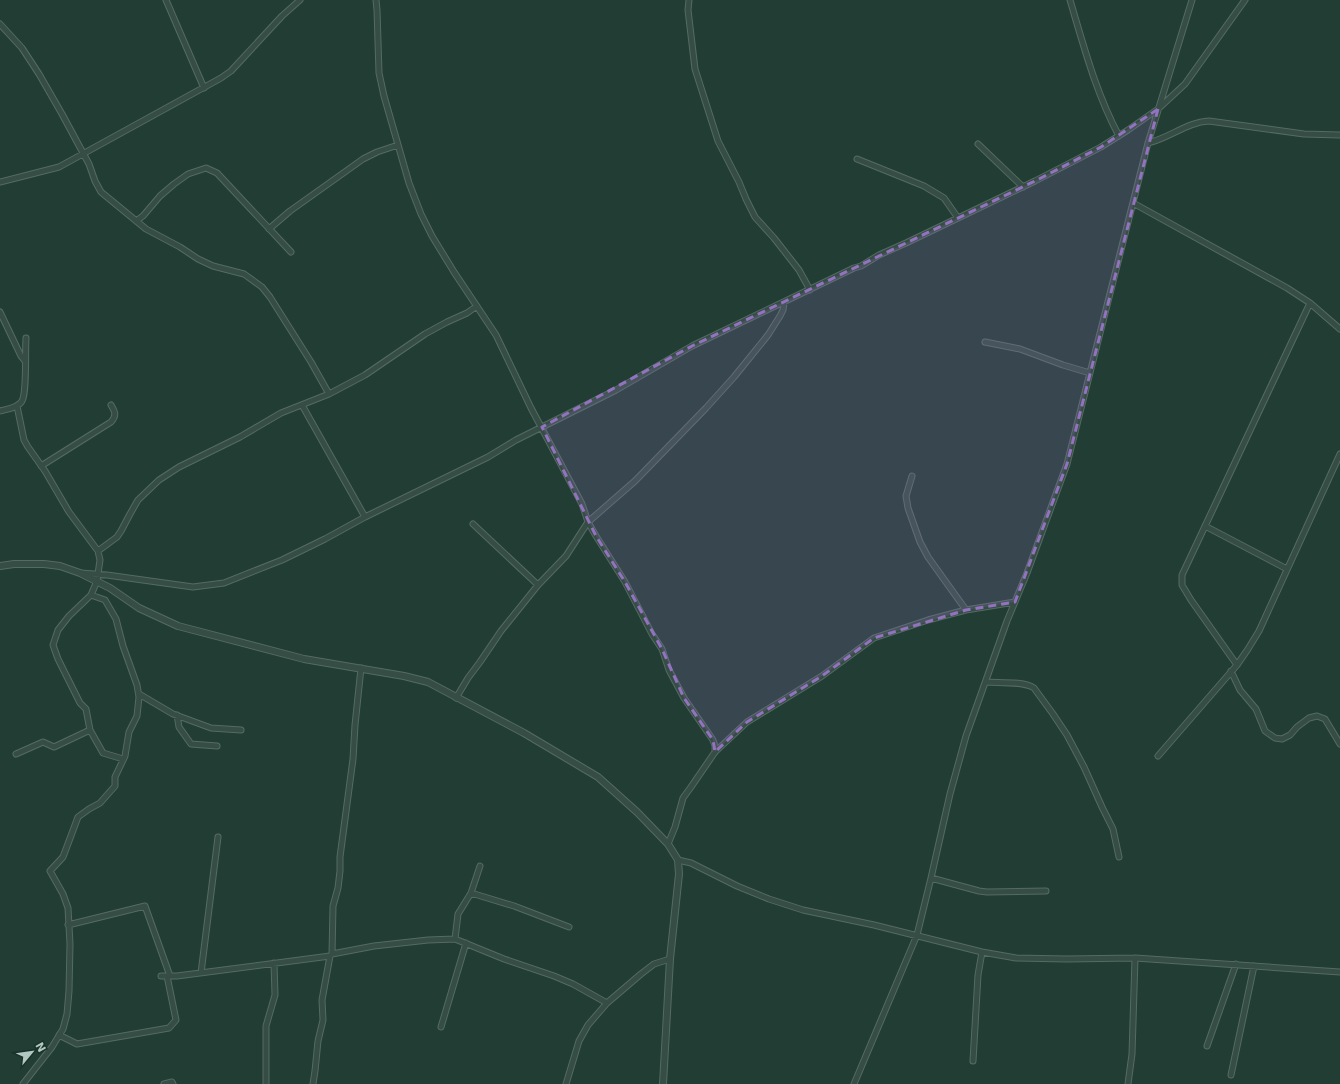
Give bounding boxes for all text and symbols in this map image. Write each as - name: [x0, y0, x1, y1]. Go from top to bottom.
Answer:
- north arrow: [12, 1032, 52, 1072]
- text: N: [32, 1040, 48, 1055]

